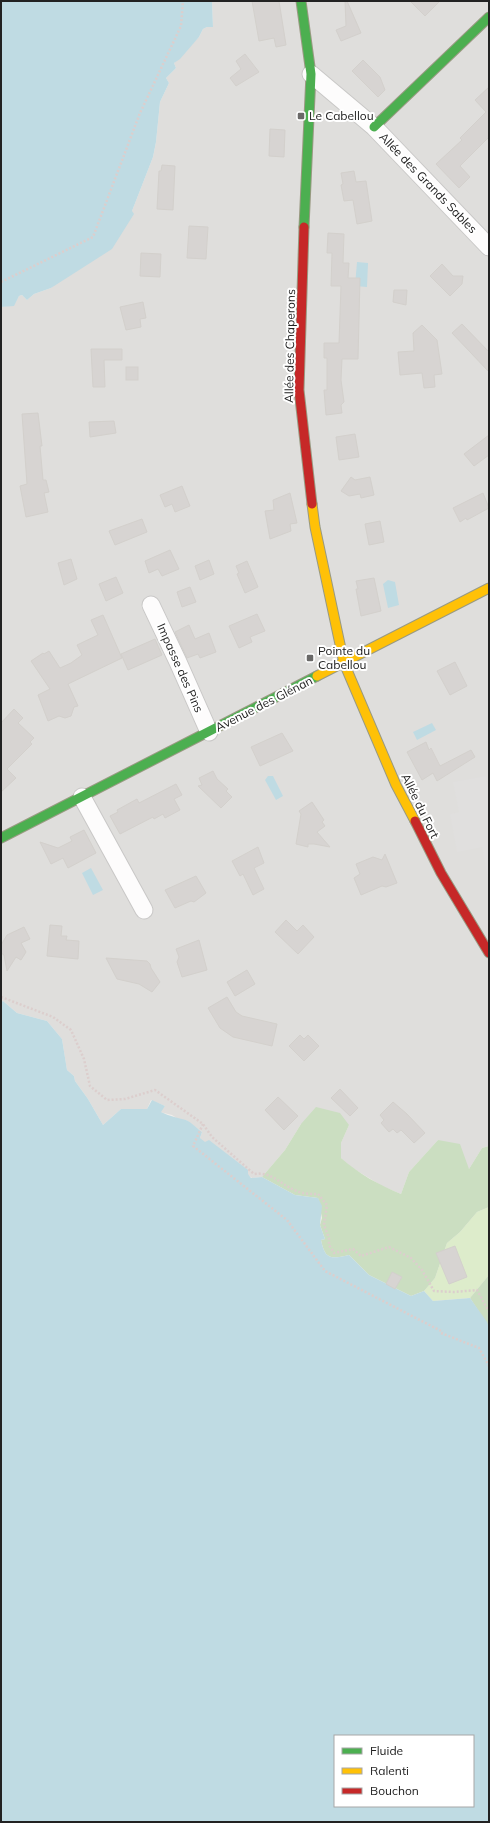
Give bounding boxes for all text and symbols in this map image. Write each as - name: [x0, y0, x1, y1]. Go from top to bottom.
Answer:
- place label: Le Cabellou: [309, 108, 374, 123]
- marker: Le Cabellou: [296, 111, 306, 121]
- street label: Allée des Grands Sables: [376, 129, 480, 236]
- street label: Allée des Chaperons: [281, 289, 298, 403]
- street label: Impasse des Pins: [154, 621, 207, 715]
- place label: Pointe du Cabellou: [318, 643, 370, 672]
- marker: Pointe du Cabellou: [305, 653, 315, 663]
- street label: Avenue des Glénan: [213, 673, 315, 735]
- street label: Allée du Fort: [398, 771, 443, 841]
- legend: [334, 1735, 474, 1807]
- text: Fluide: [370, 1743, 403, 1758]
- text: Ralenti: [370, 1763, 409, 1778]
- text: Bouchon: [370, 1783, 419, 1798]

